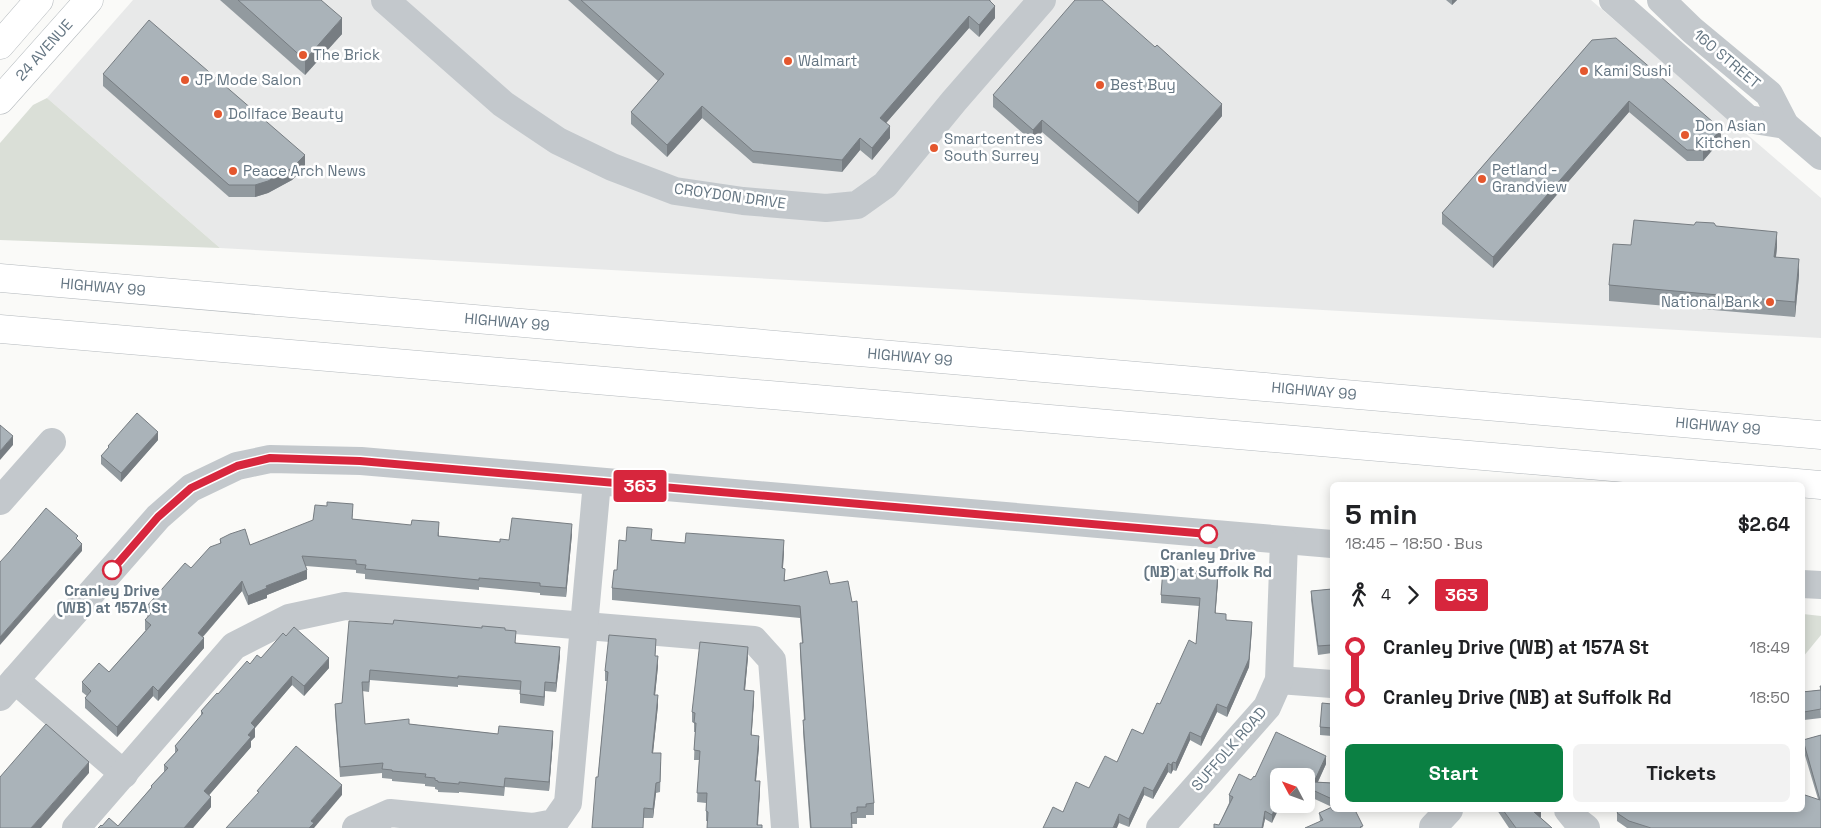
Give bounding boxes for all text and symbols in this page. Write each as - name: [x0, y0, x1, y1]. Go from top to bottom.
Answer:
- street label: 24 AVENUE: [11, 15, 76, 84]
- street label: 160 STREET: [1690, 25, 1765, 92]
- place label: The Brick: [313, 45, 380, 64]
- marker: The Brick: [297, 49, 309, 61]
- place label: Walmart: [798, 51, 857, 70]
- marker: Walmart: [782, 55, 794, 67]
- place label: Kami Sushi: [1594, 61, 1671, 80]
- marker: Kami Sushi: [1578, 65, 1590, 77]
- place label: JP Mode Salon: [195, 70, 301, 89]
- marker: JP Mode Salon: [179, 74, 191, 86]
- place label: Best Buy: [1110, 75, 1176, 94]
- marker: Best Buy: [1094, 79, 1106, 91]
- place label: Dollface Beauty: [228, 104, 344, 123]
- marker: Dollface Beauty: [212, 108, 224, 120]
- place label: Don Asian Kitchen: [1695, 116, 1766, 152]
- place label: Smartcentres South Surrey: [944, 129, 1043, 165]
- marker: Don Asian Kitchen: [1679, 129, 1691, 141]
- marker: Smartcentres South Surrey: [928, 142, 940, 154]
- place label: Petland - Grandview: [1492, 160, 1567, 196]
- place label: Peace Arch News: [243, 161, 366, 180]
- marker: Peace Arch News: [227, 165, 239, 177]
- marker: Petland - Grandview: [1476, 173, 1488, 185]
- street label: CROYDON DRIVE: [673, 178, 787, 213]
- street label: HIGHWAY 99: [60, 273, 146, 300]
- place label: National Bank: [1661, 292, 1760, 311]
- marker: National Bank: [1764, 296, 1776, 308]
- street label: HIGHWAY 99: [464, 308, 550, 335]
- street label: HIGHWAY 99: [867, 343, 953, 370]
- street label: HIGHWAY 99: [1271, 377, 1357, 404]
- street label: HIGHWAY 99: [1675, 412, 1761, 439]
- line badge: 363: [611, 470, 669, 502]
- text: 363: [623, 474, 657, 497]
- text: 5 min: [1345, 496, 1418, 532]
- text: $2.64: [1738, 512, 1790, 537]
- marker: Cranley Drive (NB) at Suffolk Rd: [1198, 524, 1218, 544]
- text: 18:45 – 18:50 · Bus: [1345, 533, 1483, 554]
- place label: Cranley Drive (NB) at Suffolk Rd: [1144, 545, 1272, 581]
- marker: Cranley Drive (WB) at 157A St: [102, 560, 122, 580]
- place label: Cranley Drive (WB) at 157A St: [57, 581, 168, 617]
- icon: walk: [1345, 581, 1373, 609]
- icon: forward: [1399, 581, 1427, 609]
- text: 363: [1445, 583, 1478, 606]
- text: 4: [1381, 584, 1391, 605]
- text: Cranley Drive (WB) at 157A St: [1383, 635, 1649, 660]
- text: 18:49: [1750, 637, 1790, 658]
- text: Cranley Drive (NB) at Suffolk Rd: [1383, 685, 1672, 710]
- text: 18:50: [1749, 687, 1790, 708]
- street label: SUFFOLK ROAD: [1187, 703, 1270, 795]
- button: Start: [1345, 744, 1563, 802]
- button: Tickets: [1573, 744, 1790, 802]
- north arrow: [1270, 768, 1315, 812]
- map controls: [1270, 768, 1315, 813]

